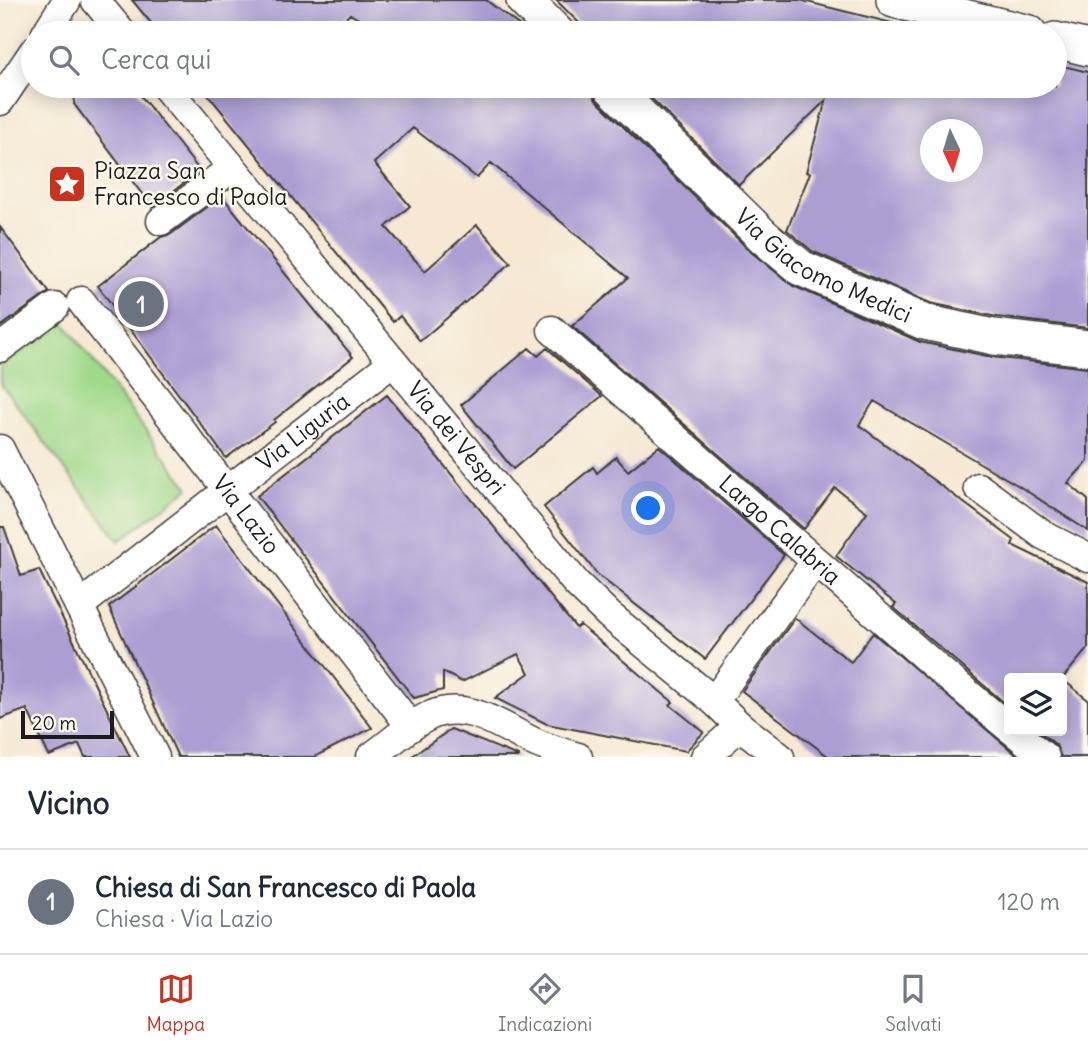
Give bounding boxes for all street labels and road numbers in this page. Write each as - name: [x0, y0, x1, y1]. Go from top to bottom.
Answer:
- street label: Via Giacomo Medici: [729, 202, 916, 329]
- street label: Via dei Vespri: [401, 375, 512, 501]
- street label: Via Liguria: [251, 386, 355, 476]
- street label: Largo Calabria: [713, 468, 847, 591]
- street label: Via Lazio: [207, 469, 287, 560]

